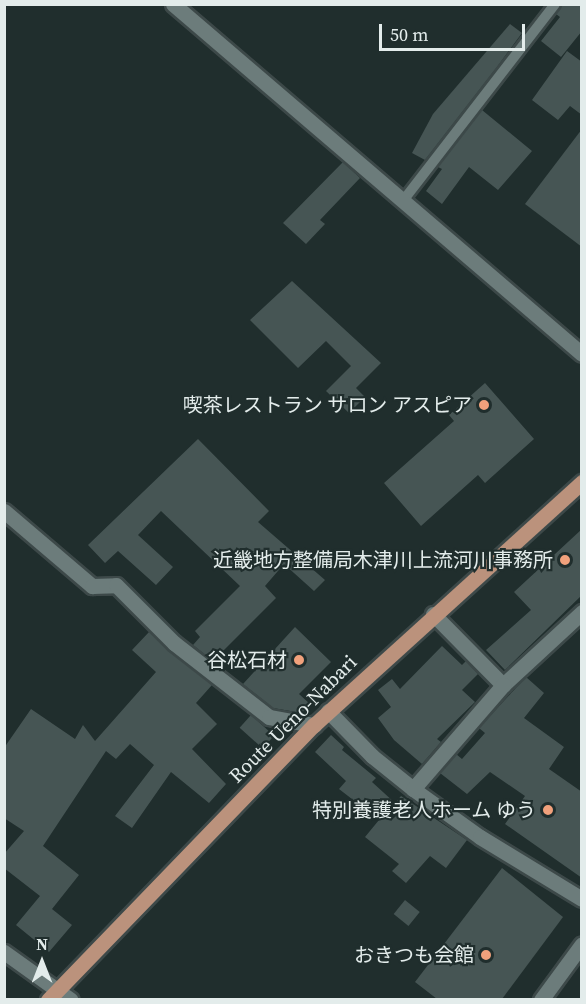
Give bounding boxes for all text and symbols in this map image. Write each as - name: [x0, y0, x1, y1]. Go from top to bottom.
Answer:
- scale bar: [382, 12, 528, 50]
- text: 50 m: [390, 22, 428, 47]
- place label: 喫茶レストラン サロン アスピア: [183, 393, 472, 417]
- marker: 喫茶レストラン サロン アスピア: [477, 398, 491, 412]
- place label: 近畿地方整備局木津川上流河川事務所: [213, 548, 553, 572]
- marker: 近畿地方整備局木津川上流河川事務所: [558, 553, 572, 567]
- place label: 谷松石材: [207, 648, 287, 672]
- street label: Route Ueno-Nabari: [224, 650, 362, 788]
- marker: 谷松石材: [292, 653, 306, 667]
- place label: 特別養護老人ホーム ゆう: [311, 798, 536, 822]
- marker: 特別養護老人ホーム ゆう: [541, 803, 555, 817]
- north arrow: [12, 932, 72, 992]
- text: N: [36, 933, 48, 955]
- place label: おきつも会館: [354, 943, 474, 967]
- marker: おきつも会館: [479, 948, 493, 962]

